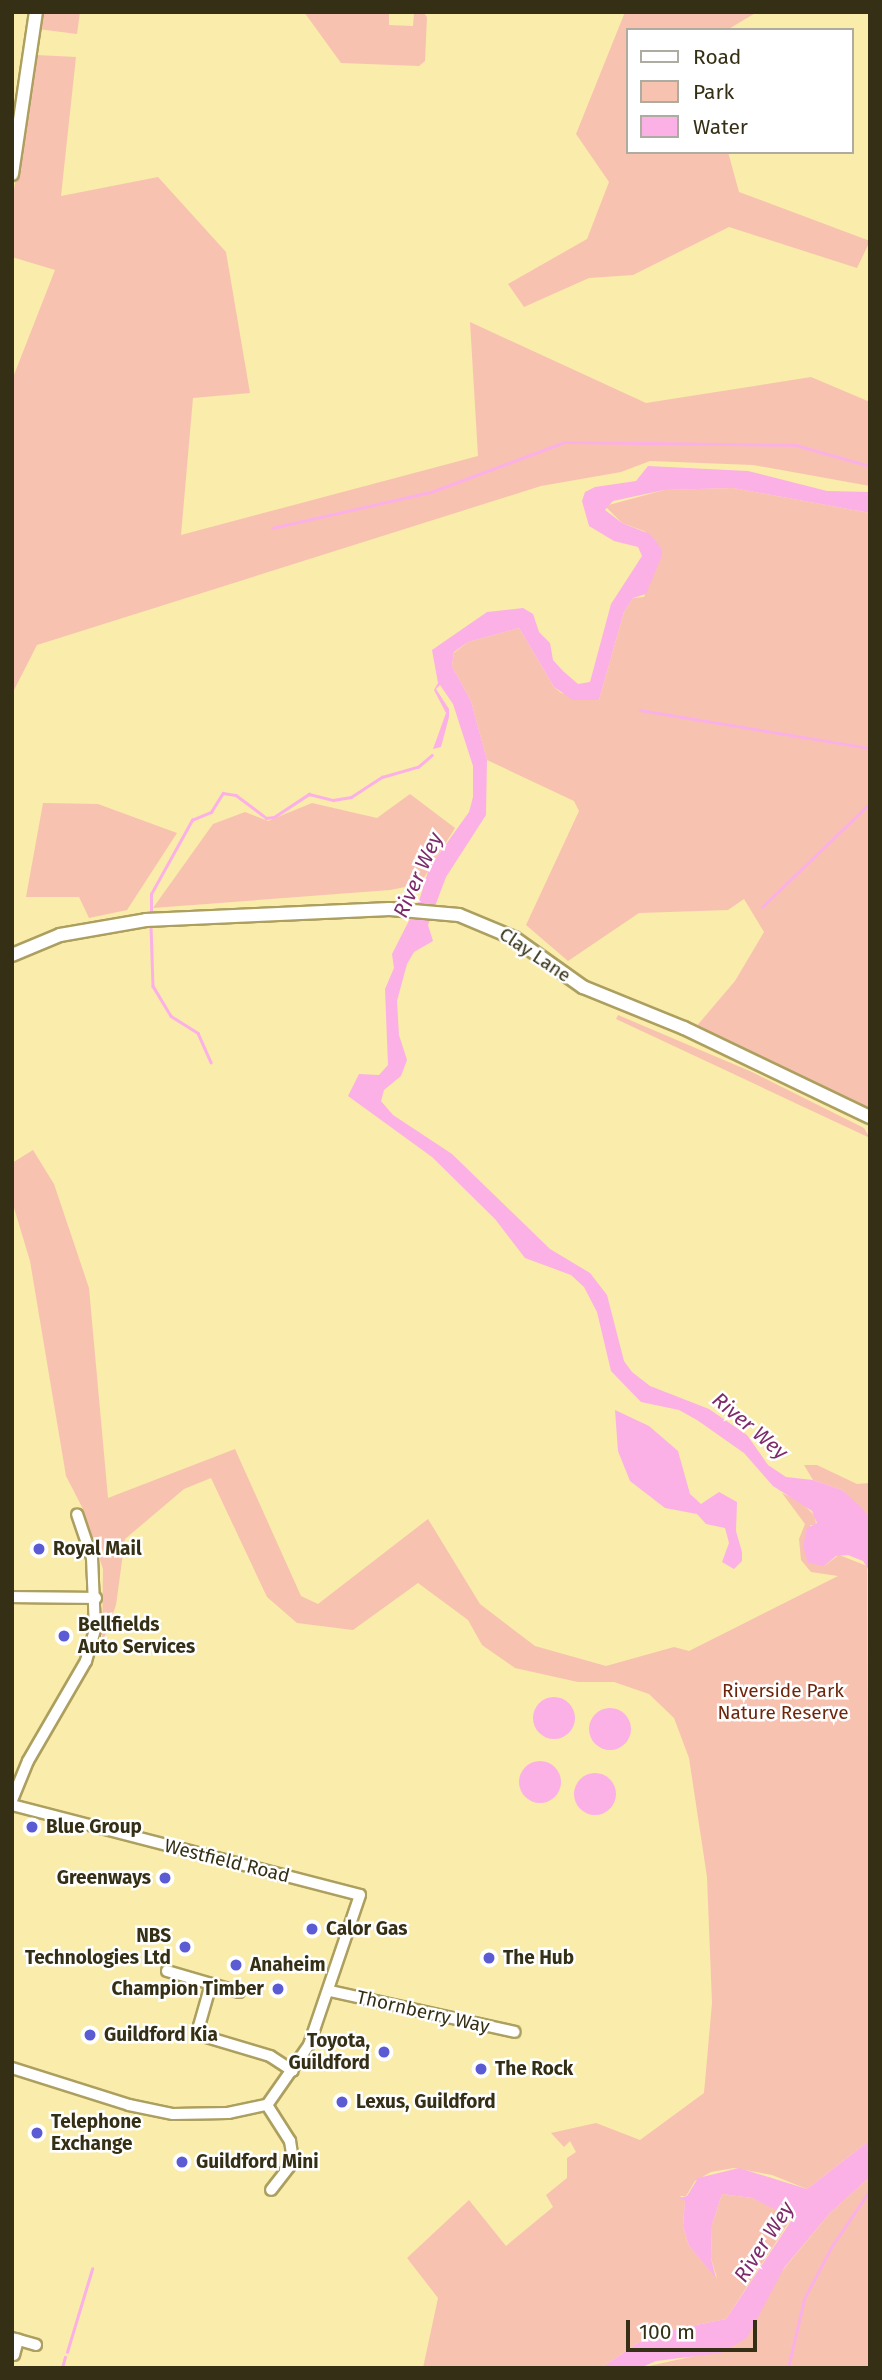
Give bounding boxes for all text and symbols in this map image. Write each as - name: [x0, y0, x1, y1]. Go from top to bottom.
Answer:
- legend: [626, 28, 854, 154]
- text: Road: [693, 44, 741, 70]
- text: Park: [693, 79, 734, 105]
- text: Water: [693, 114, 748, 140]
- water label: River Wey: [388, 828, 448, 922]
- street label: Clay Lane: [495, 923, 575, 987]
- water label: River Wey: [707, 1387, 793, 1465]
- place label: Royal Mail: [53, 1538, 142, 1560]
- marker: Royal Mail: [31, 1541, 47, 1557]
- place label: Bellfields Auto Services: [78, 1614, 195, 1658]
- marker: Bellfields Auto Services: [56, 1628, 72, 1644]
- park label: Riverside Park Nature Reserve: [717, 1680, 849, 1724]
- place label: Blue Group: [46, 1816, 142, 1838]
- marker: Blue Group: [24, 1819, 40, 1835]
- street label: Westfield Road: [162, 1834, 292, 1888]
- place label: Greenways: [57, 1867, 151, 1889]
- marker: Greenways: [157, 1870, 173, 1886]
- place label: Calor Gas: [326, 1918, 407, 1940]
- marker: Calor Gas: [304, 1921, 320, 1937]
- place label: NBS Technologies Ltd: [25, 1925, 171, 1969]
- marker: NBS Technologies Ltd: [177, 1939, 193, 1955]
- place label: The Hub: [503, 1947, 574, 1969]
- marker: The Hub: [481, 1950, 497, 1966]
- place label: Anaheim: [250, 1954, 325, 1976]
- marker: Anaheim: [228, 1957, 244, 1973]
- place label: Champion Timber: [111, 1978, 264, 2000]
- marker: Champion Timber: [270, 1981, 286, 1997]
- street label: Thornberry Way: [354, 1986, 492, 2038]
- place label: Guildford Kia: [104, 2024, 218, 2046]
- marker: Guildford Kia: [82, 2027, 98, 2043]
- place label: Toyota, Guildford: [288, 2030, 370, 2074]
- marker: Toyota, Guildford: [376, 2044, 392, 2060]
- place label: The Rock: [495, 2058, 573, 2080]
- marker: The Rock: [473, 2061, 489, 2077]
- place label: Lexus, Guildford: [356, 2091, 496, 2113]
- marker: Lexus, Guildford: [334, 2094, 350, 2110]
- place label: Telephone Exchange: [51, 2111, 142, 2155]
- marker: Telephone Exchange: [29, 2125, 45, 2141]
- place label: Guildford Mini: [196, 2151, 319, 2173]
- marker: Guildford Mini: [174, 2154, 190, 2170]
- water label: River Wey: [729, 2197, 799, 2287]
- scale bar: [630, 2306, 761, 2350]
- text: 100 m: [639, 2319, 695, 2345]

